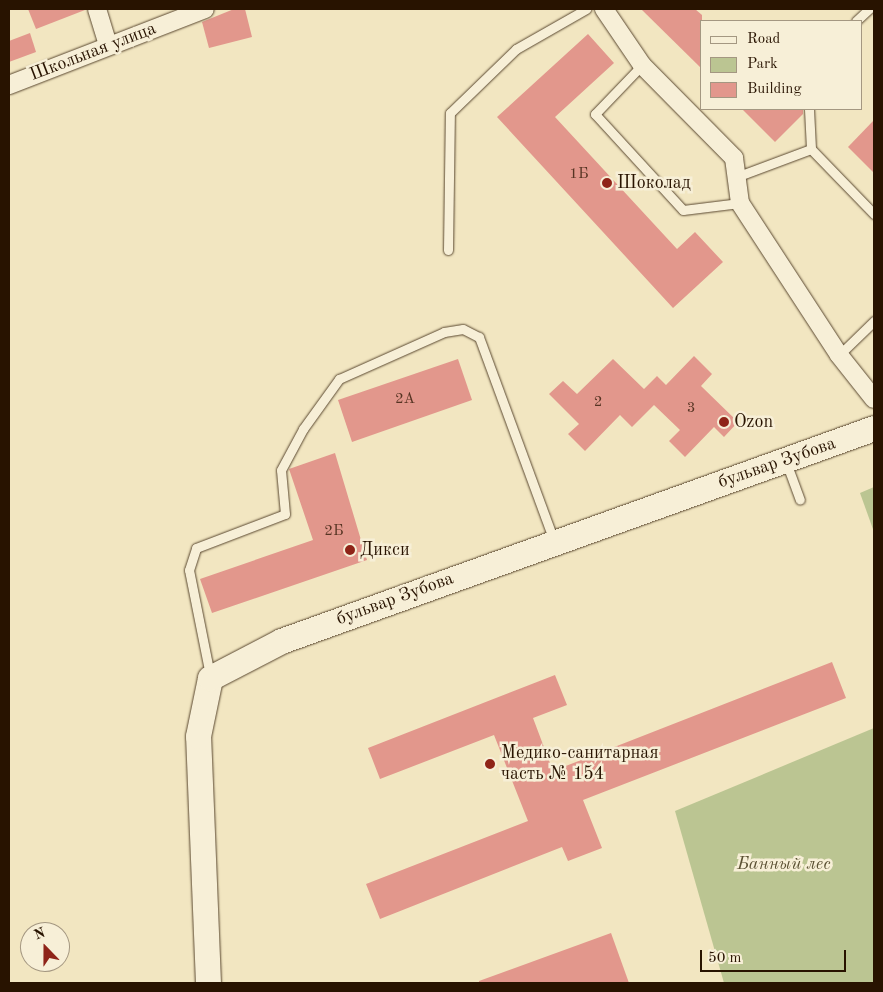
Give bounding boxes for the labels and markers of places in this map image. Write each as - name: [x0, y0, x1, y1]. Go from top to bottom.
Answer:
- place label: Шоколад: [617, 172, 691, 194]
- marker: Шоколад: [601, 177, 613, 189]
- place label: Ozon: [734, 411, 773, 433]
- marker: Ozon: [718, 416, 730, 428]
- place label: Дикси: [360, 539, 410, 561]
- marker: Дикси: [344, 544, 356, 556]
- place label: Медико-санитарная часть № 154: [501, 743, 659, 786]
- marker: Медико-санитарная часть № 154: [483, 757, 497, 771]

